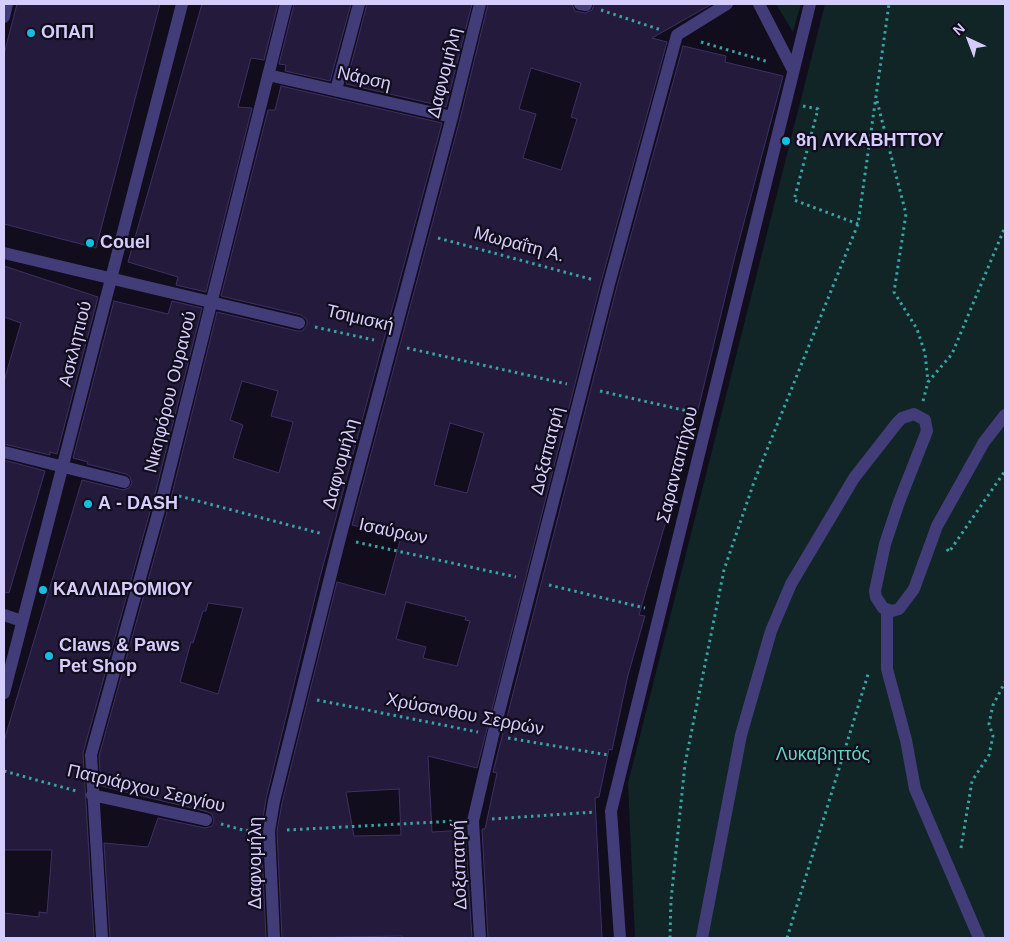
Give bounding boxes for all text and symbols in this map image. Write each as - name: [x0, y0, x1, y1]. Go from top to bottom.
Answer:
- north arrow: [944, 15, 994, 65]
- text: N: [950, 20, 968, 38]
- place label: ΟΠΑΠ: [41, 22, 94, 44]
- street label: Δαφνομήλη: [423, 26, 467, 120]
- marker: ΟΠΑΠ: [25, 27, 37, 39]
- street label: Νάρση: [335, 62, 393, 96]
- place label: 8η ΛΥΚΑΒΗΤΤΟΥ: [796, 130, 944, 152]
- marker: 8η ΛΥΚΑΒΗΤΤΟΥ: [780, 135, 792, 147]
- street label: Μωραΐτη Α.: [471, 223, 567, 267]
- place label: Couel: [100, 232, 150, 254]
- marker: Couel: [84, 237, 96, 249]
- street label: Ασκληπιού: [55, 299, 97, 389]
- street label: Τσιμισκή: [324, 301, 396, 337]
- street label: Νικηφόρου Ουρανού: [140, 309, 202, 475]
- street label: Σαρανταπήχου: [653, 404, 703, 526]
- street label: Δοξαπατρή: [527, 405, 569, 497]
- street label: Δαφνομήλη: [319, 417, 363, 511]
- place label: A - DASH: [98, 493, 178, 515]
- marker: A - DASH: [82, 498, 94, 510]
- street label: Ισαύρων: [357, 514, 429, 550]
- place label: ΚΑΛΛΙΔΡΟΜΙΟΥ: [53, 579, 192, 601]
- marker: ΚΑΛΛΙΔΡΟΜΙΟΥ: [37, 584, 49, 596]
- place label: Claws & Paws Pet Shop: [59, 635, 180, 678]
- marker: Claws & Paws Pet Shop: [43, 650, 55, 662]
- street label: Χρύσανθου Σερρών: [384, 689, 546, 741]
- park label: Λυκαβηττός: [776, 744, 870, 766]
- street label: Πατριάρχου Σεργίου: [65, 760, 227, 818]
- street label: Δαφνομήλη: [245, 817, 267, 909]
- street label: Δοξαπατρή: [448, 820, 472, 910]

